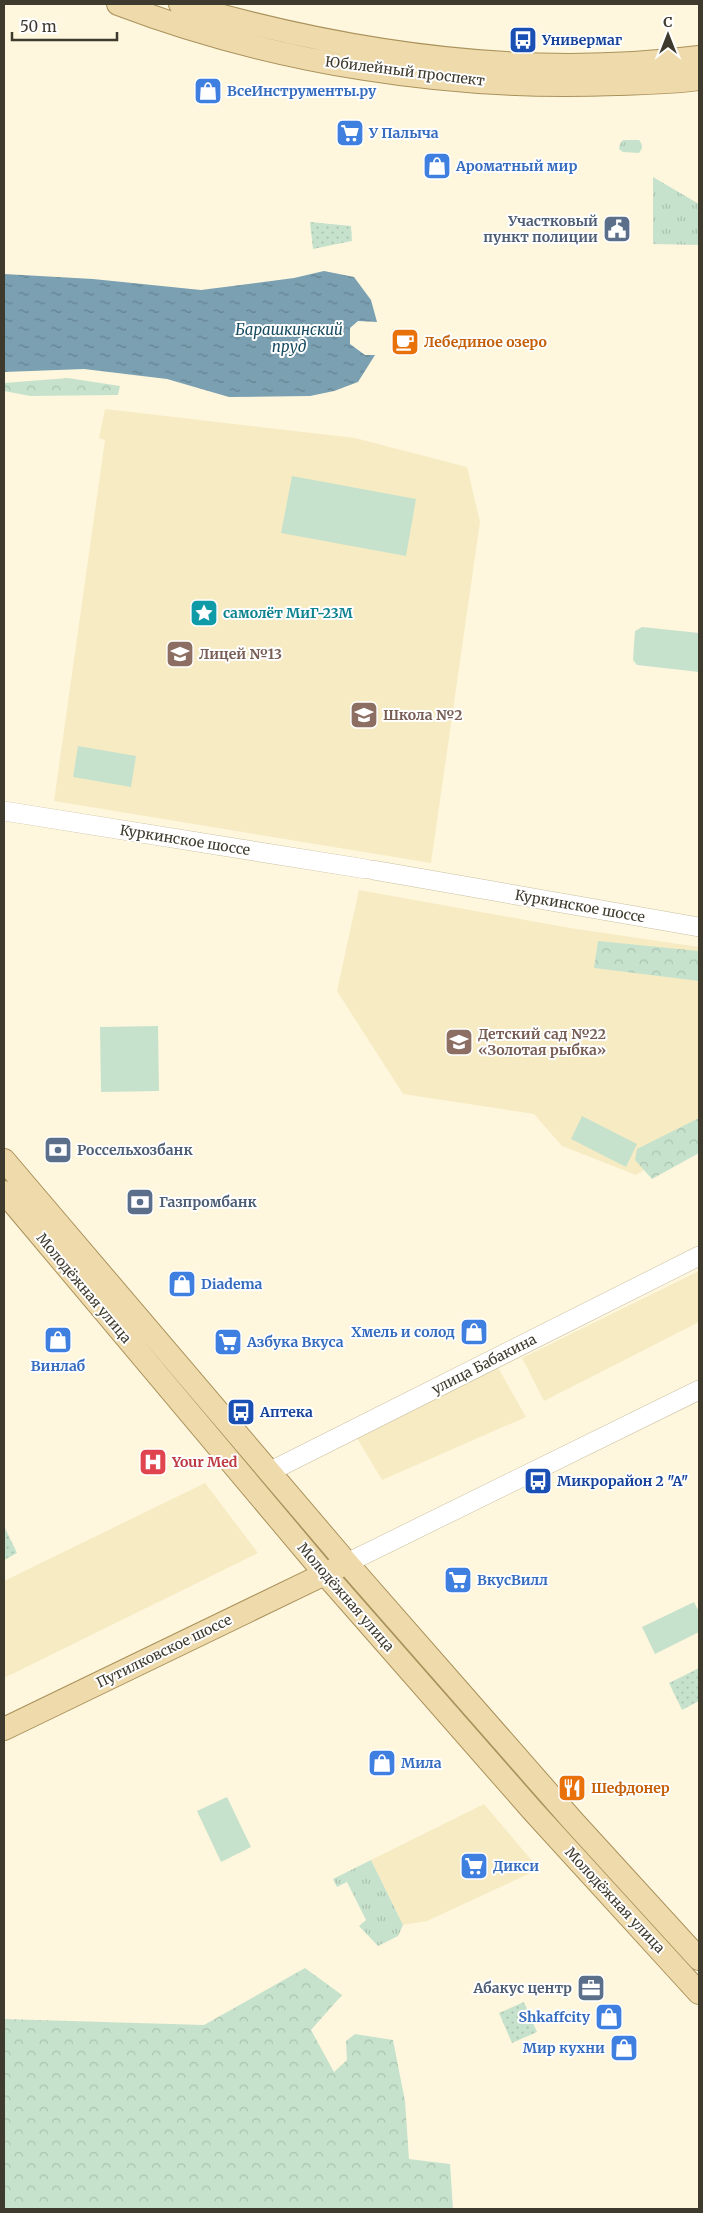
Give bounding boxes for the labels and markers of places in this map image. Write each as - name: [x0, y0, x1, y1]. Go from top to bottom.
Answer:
- bus stop icon: Универмаг: [508, 25, 538, 55]
- place label: Универмаг: [541, 31, 623, 49]
- shop icon: ВсеИнструменты.ру: [193, 76, 223, 106]
- place label: ВсеИнструменты.ру: [227, 82, 377, 100]
- supermarket icon: У Палыча: [335, 118, 365, 148]
- place label: У Палыча: [368, 124, 439, 142]
- shop icon: Ароматный мир: [422, 151, 452, 181]
- place label: Ароматный мир: [455, 157, 577, 175]
- place label: Участковый пункт полиции: [483, 212, 598, 246]
- public building icon: Участковый пункт полиции: [602, 214, 632, 244]
- cafe icon: Лебединое озеро: [390, 327, 420, 357]
- place label: Лебединое озеро: [424, 333, 547, 351]
- place icon: самолёт МиГ-23М: [189, 598, 219, 628]
- place label: самолёт МиГ-23М: [223, 604, 354, 622]
- school or university icon: Лицей №13: [165, 639, 195, 669]
- place label: Лицей №13: [199, 645, 282, 663]
- school or university icon: Школа №2: [349, 700, 379, 730]
- place label: Школа №2: [383, 706, 463, 724]
- place label: Детский сад №22 «Золотая рыбка»: [478, 1025, 606, 1059]
- school or university icon: Детский сад №22 «Золотая рыбка»: [444, 1027, 474, 1057]
- bank icon: Россельхозбанк: [43, 1135, 73, 1165]
- place label: Россельхозбанк: [77, 1141, 193, 1159]
- bank icon: Газпромбанк: [125, 1187, 155, 1217]
- place label: Газпромбанк: [159, 1193, 258, 1211]
- shop icon: Diadema: [167, 1269, 197, 1299]
- place label: Diadema: [201, 1275, 263, 1293]
- shop icon: Хмель и солод: [459, 1317, 489, 1347]
- place label: Хмель и солод: [351, 1323, 455, 1341]
- shop icon: Винлаб: [43, 1325, 73, 1355]
- supermarket icon: Азбука Вкуса: [213, 1327, 243, 1357]
- place label: Азбука Вкуса: [246, 1333, 344, 1351]
- place label: Винлаб: [31, 1357, 85, 1375]
- bus stop icon: Аптека: [226, 1397, 256, 1427]
- place label: Аптека: [259, 1403, 313, 1421]
- hospital icon: Your Med: [138, 1447, 168, 1477]
- place label: Your Med: [171, 1453, 238, 1471]
- bus stop icon: Микрорайон 2 "А": [523, 1466, 553, 1496]
- place label: Микрорайон 2 "А": [557, 1472, 688, 1490]
- supermarket icon: ВкусВилл: [443, 1565, 473, 1595]
- place label: ВкусВилл: [477, 1571, 548, 1589]
- shop icon: Мила: [367, 1748, 397, 1778]
- place label: Мила: [401, 1754, 442, 1772]
- restaurant icon: Шефдонер: [557, 1773, 587, 1803]
- place label: Шефдонер: [591, 1779, 670, 1797]
- supermarket icon: Дикси: [459, 1851, 489, 1881]
- place label: Дикси: [493, 1857, 539, 1875]
- office icon: Абакус центр: [576, 1973, 606, 2003]
- place label: Абакус центр: [472, 1979, 572, 1997]
- shop icon: Shkaffcity: [594, 2002, 624, 2032]
- place label: Shkaffcity: [519, 2008, 591, 2026]
- shop icon: Мир кухни: [609, 2033, 639, 2063]
- place label: Мир кухни: [523, 2039, 605, 2057]

